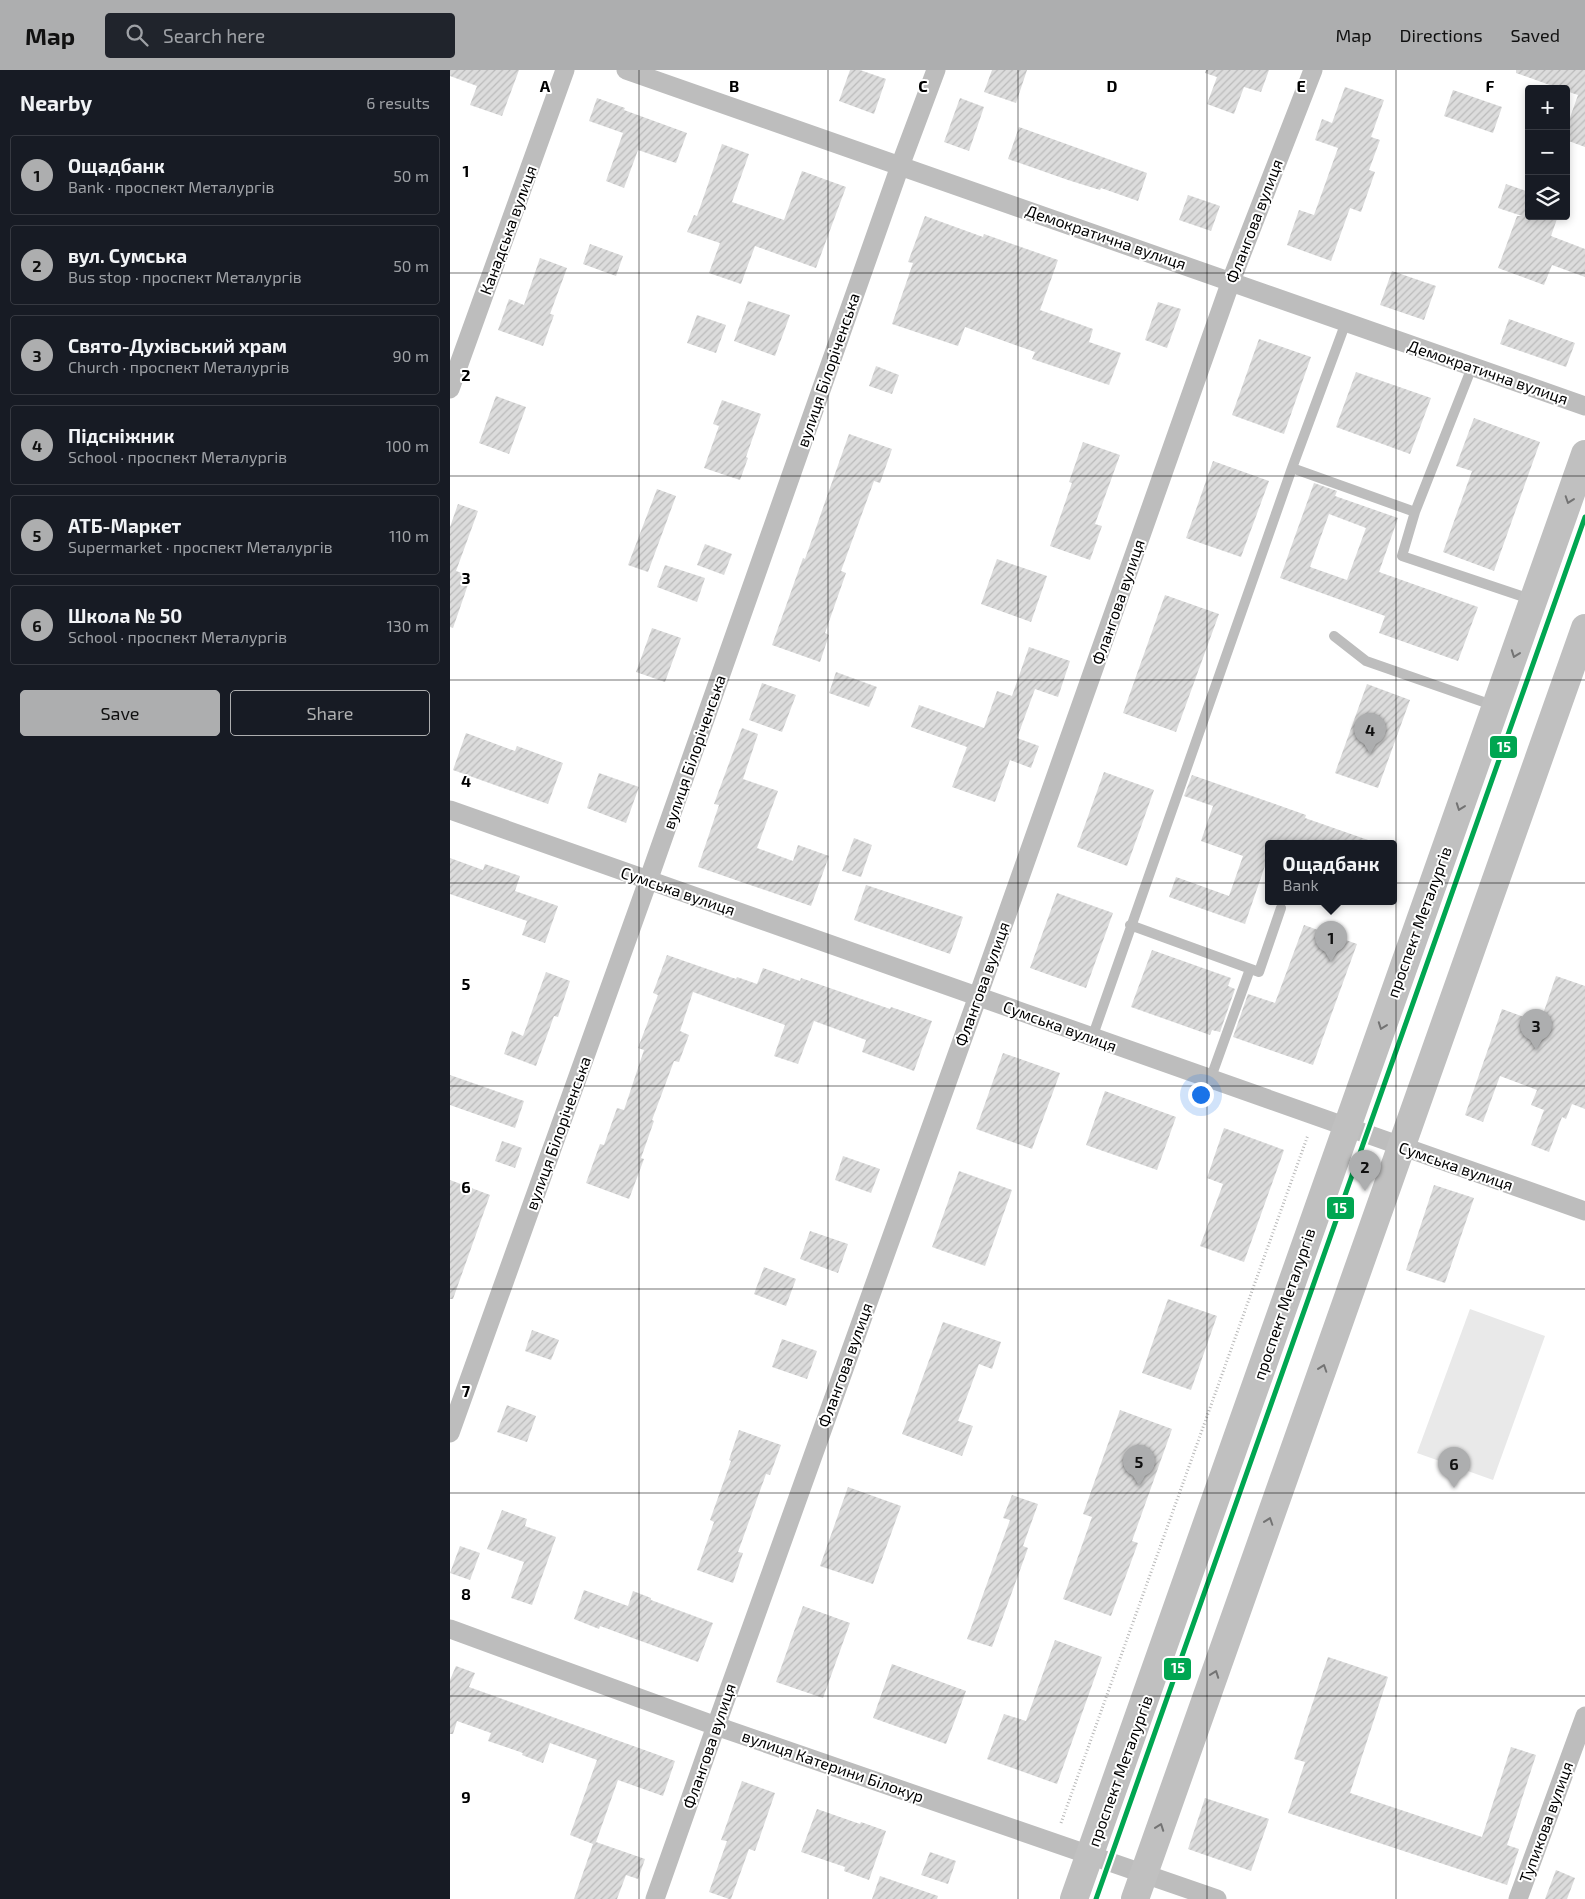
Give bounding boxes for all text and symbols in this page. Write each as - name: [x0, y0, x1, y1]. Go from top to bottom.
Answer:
- search box: [105, 13, 455, 58]
- text: Map: [25, 21, 75, 50]
- icon: search: [123, 21, 151, 49]
- text: Search here: [163, 24, 265, 47]
- text: Map: [1335, 24, 1372, 46]
- text: Directions: [1400, 24, 1483, 46]
- text: Saved: [1511, 24, 1560, 46]
- text: A: [540, 76, 551, 95]
- text: B: [729, 76, 739, 95]
- text: C: [918, 76, 928, 95]
- text: D: [1107, 76, 1118, 95]
- text: E: [1296, 76, 1306, 95]
- text: F: [1486, 76, 1495, 95]
- map controls: [1525, 85, 1570, 220]
- button: +: [1525, 85, 1570, 130]
- text: Nearby: [20, 90, 92, 115]
- text: 6 results: [366, 93, 430, 112]
- button: −: [1525, 130, 1570, 175]
- text: Ощадбанк: [68, 154, 165, 177]
- street label: Флангова вулиця: [1221, 156, 1287, 286]
- text: 1: [463, 161, 469, 180]
- street label: Канадська вулиця: [475, 163, 541, 297]
- text: 1: [34, 166, 40, 185]
- text: 50 m: [393, 166, 429, 185]
- button: layers: [1525, 175, 1570, 220]
- text: Bank · проспект Металургів: [68, 177, 274, 196]
- street label: Демократична вулиця: [1023, 200, 1189, 274]
- text: вул. Сумська: [68, 244, 187, 267]
- text: 2: [32, 256, 42, 275]
- text: 50 m: [393, 256, 429, 275]
- text: Bus stop · проспект Металургів: [68, 267, 302, 286]
- street label: вулиця Білоріченська: [792, 290, 864, 450]
- text: Свято-Духівський храм: [68, 334, 287, 357]
- street label: Демократична вулиця: [1405, 335, 1571, 409]
- text: 3: [32, 346, 42, 365]
- text: 90 m: [393, 346, 429, 365]
- text: Church · проспект Металургів: [68, 357, 289, 376]
- text: 2: [461, 365, 471, 384]
- text: Підсніжник: [68, 424, 174, 447]
- text: 4: [32, 436, 42, 455]
- text: 100 m: [386, 436, 429, 455]
- text: School · проспект Металургів: [68, 447, 287, 466]
- one-way arrow: [1565, 496, 1575, 504]
- text: АТБ-Маркет: [68, 514, 181, 537]
- text: 5: [33, 526, 41, 545]
- text: 110 m: [389, 526, 429, 545]
- text: Supermarket · проспект Металургів: [68, 537, 333, 556]
- street label: Флангова вулиця: [1087, 537, 1149, 667]
- text: 3: [461, 568, 471, 587]
- text: Школа № 50: [68, 604, 182, 627]
- text: 6: [32, 616, 42, 635]
- text: 130 m: [387, 616, 429, 635]
- text: School · проспект Металургів: [68, 627, 287, 646]
- one-way arrow: [1510, 649, 1520, 657]
- street label: вулиця Білоріченська: [658, 672, 730, 832]
- button: Save: [20, 690, 220, 736]
- button: Share: [230, 690, 430, 736]
- pin: 4: [1354, 713, 1386, 754]
- line badge: 15: [1489, 735, 1518, 759]
- text: 15: [1497, 738, 1511, 755]
- text: 4: [461, 771, 471, 790]
- one-way arrow: [1456, 802, 1466, 810]
- popup: [1265, 840, 1397, 905]
- street label: проспект Металургів: [1382, 844, 1456, 1000]
- text: Ощадбанк: [1283, 852, 1379, 875]
- street label: Сумська вулиця: [618, 862, 738, 920]
- text: Bank: [1283, 875, 1319, 894]
- street label: Флангова вулиця: [950, 919, 1014, 1049]
- pin: 1: [1315, 921, 1347, 962]
- text: 5: [462, 974, 471, 993]
- street label: Сумська вулиця: [1000, 996, 1120, 1056]
- pin: 3: [1520, 1009, 1552, 1050]
- one-way arrow: [1378, 1021, 1388, 1030]
- street label: вулиця Білоріченська: [521, 1053, 595, 1213]
- your location: [1188, 1082, 1214, 1108]
- street label: Сумська вулиця: [1396, 1137, 1516, 1195]
- pin: 2: [1349, 1150, 1381, 1191]
- text: 6: [461, 1177, 471, 1196]
- line badge: 15: [1326, 1196, 1355, 1220]
- text: 15: [1333, 1199, 1347, 1216]
- street label: проспект Металургів: [1249, 1225, 1319, 1383]
- street label: Флангова вулиця: [813, 1300, 877, 1430]
- one-way arrow: [1317, 1364, 1327, 1373]
- text: 7: [462, 1381, 471, 1400]
- pin: 5: [1123, 1445, 1155, 1486]
- pin: 6: [1438, 1447, 1470, 1488]
- one-way arrow: [1263, 1517, 1273, 1526]
- text: 8: [461, 1584, 471, 1603]
- line badge: 15: [1163, 1657, 1192, 1681]
- text: 15: [1171, 1659, 1185, 1676]
- one-way arrow: [1209, 1671, 1219, 1679]
- street label: Флангова вулиця: [678, 1681, 740, 1811]
- street label: проспект Металургів: [1083, 1693, 1157, 1849]
- street label: вулиця Катерини Білокур: [740, 1725, 926, 1807]
- street label: Тупикова вулиця: [1515, 1759, 1577, 1885]
- text: 9: [461, 1787, 471, 1806]
- one-way arrow: [1154, 1824, 1164, 1832]

